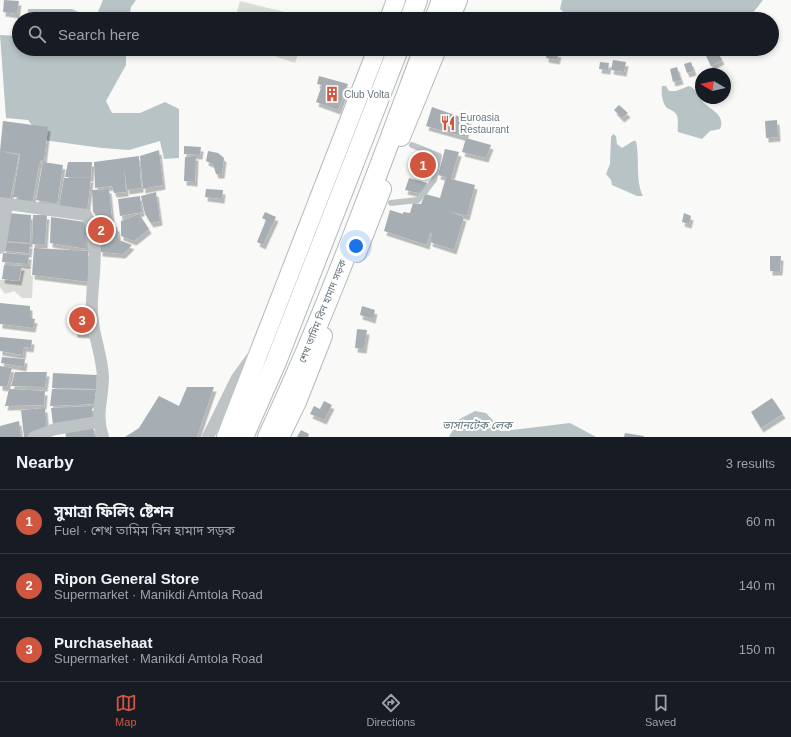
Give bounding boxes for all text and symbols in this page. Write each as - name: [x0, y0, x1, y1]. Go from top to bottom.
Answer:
- search box: [12, 12, 779, 56]
- icon: search: [26, 23, 48, 45]
- text: Search here: [58, 26, 140, 43]
- north arrow: [695, 68, 731, 104]
- building icon: Club Volta: [323, 85, 341, 103]
- place label: Club Volta: [344, 89, 390, 100]
- place label: Euroasia Restaurant: [460, 112, 509, 135]
- restaurant icon: Euroasia Restaurant: [439, 114, 457, 132]
- pin: 1: [410, 150, 436, 180]
- pin: 2: [88, 215, 114, 245]
- your location: [346, 236, 366, 256]
- street label: শেখ তামিম বিন হামাদ সড়ক: [297, 257, 349, 365]
- pin: 3: [69, 305, 95, 335]
- water label: ভাসানটেক লেক: [442, 418, 514, 431]
- text: Nearby: [16, 453, 74, 472]
- text: 3 results: [726, 456, 775, 471]
- text: সুমাত্রা ফিলিং ষ্টেশন: [54, 503, 173, 520]
- text: 1: [25, 514, 33, 529]
- text: 60 m: [746, 514, 775, 529]
- text: Fuel · শেখ তামিম বিন হামাদ সড়ক: [54, 523, 235, 538]
- text: Ripon General Store: [54, 570, 199, 587]
- text: 2: [25, 578, 33, 593]
- text: 140 m: [739, 578, 775, 593]
- text: Supermarket · Manikdi Amtola Road: [54, 587, 263, 602]
- text: Purchasehaat: [54, 634, 152, 651]
- text: 3: [25, 642, 33, 657]
- text: 150 m: [739, 642, 775, 657]
- text: Supermarket · Manikdi Amtola Road: [54, 651, 263, 666]
- tab: Map: [115, 692, 137, 728]
- tab: Directions: [366, 692, 415, 728]
- tab: Saved: [645, 692, 676, 728]

